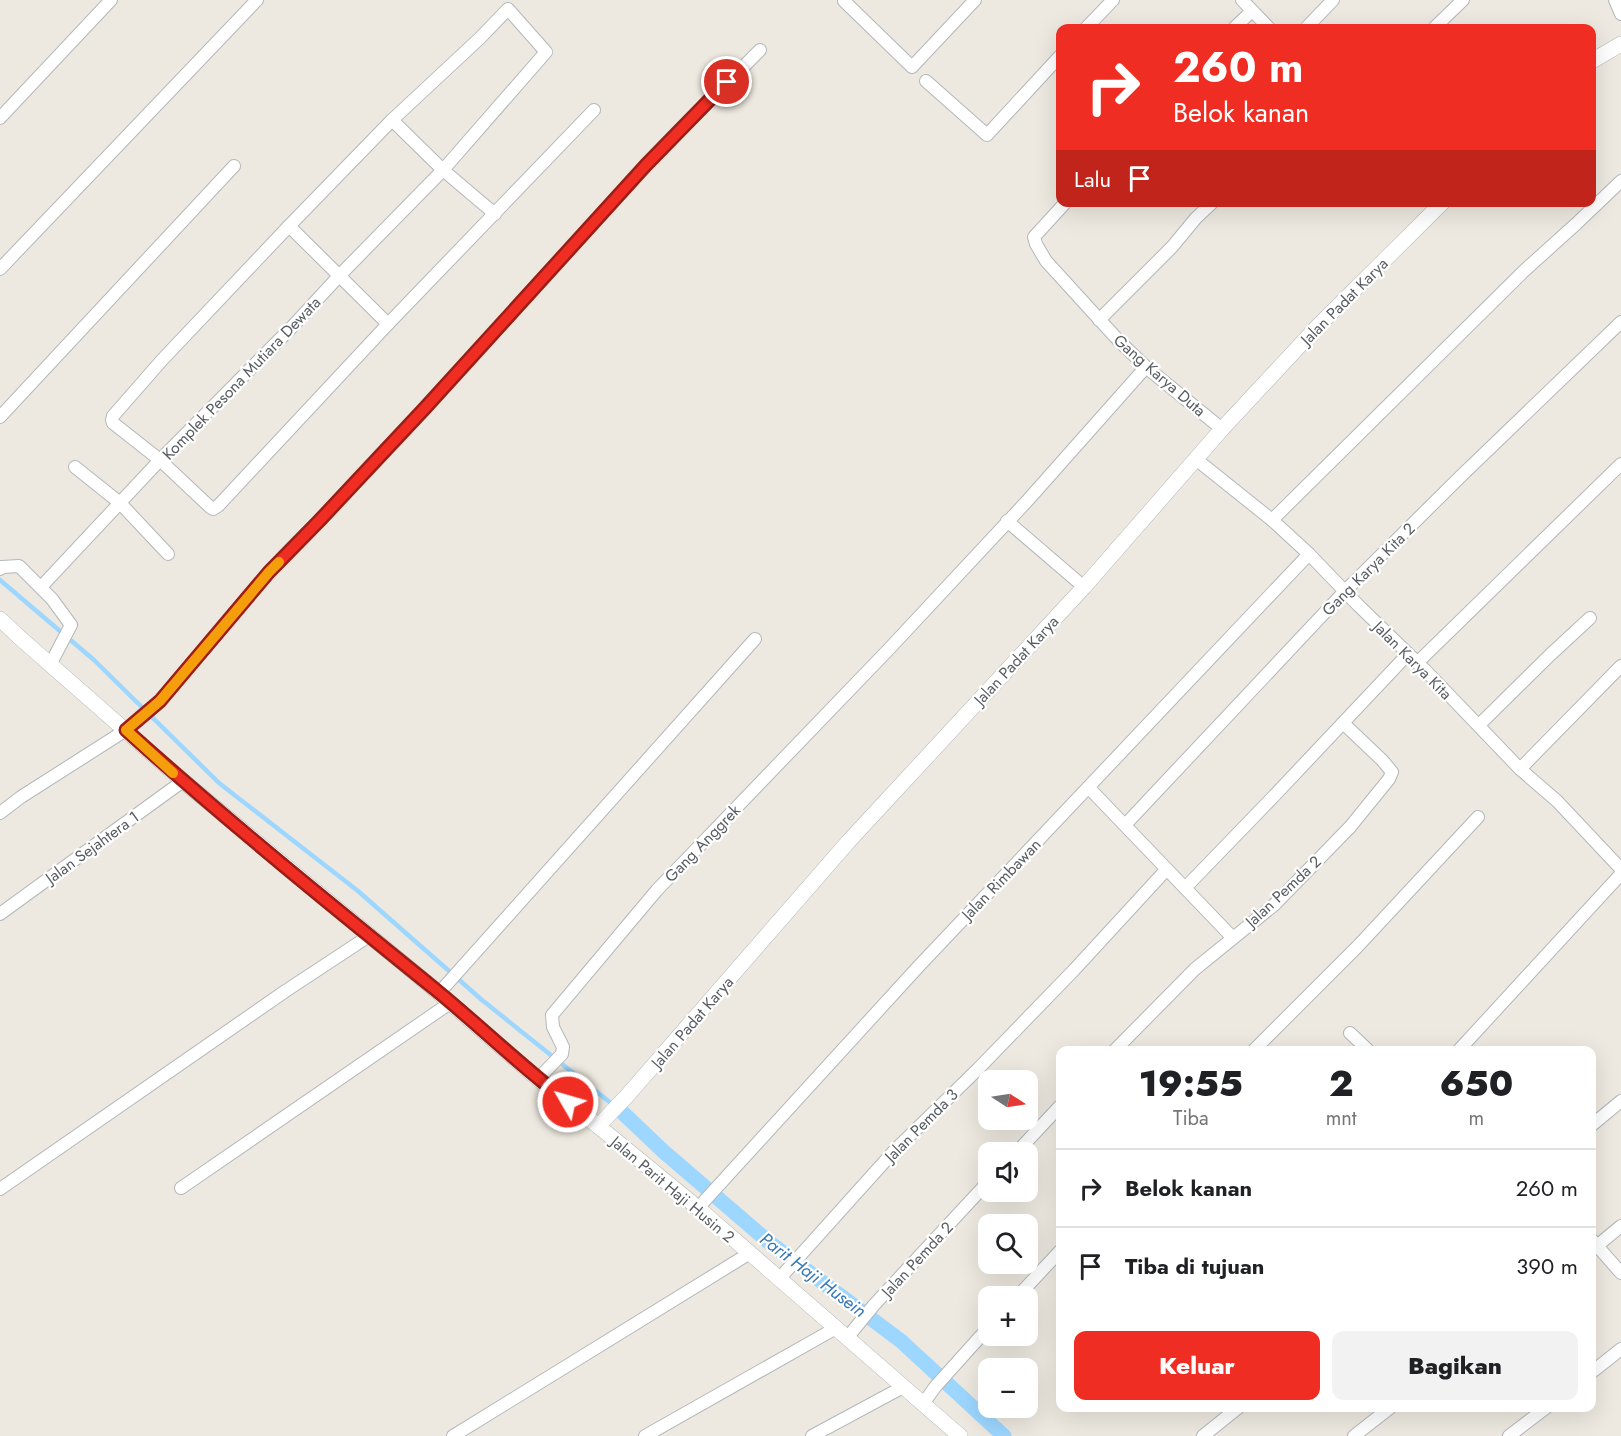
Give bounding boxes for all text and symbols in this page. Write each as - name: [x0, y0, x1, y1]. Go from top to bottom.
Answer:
- text: 260 m: [1173, 37, 1304, 98]
- icon: right: [1074, 48, 1152, 126]
- pin: [701, 56, 752, 107]
- icon: arrive: [710, 65, 743, 98]
- text: Belok kanan: [1173, 93, 1309, 132]
- icon: arrive: [1123, 162, 1156, 195]
- text: Lalu: [1074, 163, 1111, 195]
- street label: Jalan Padat Karya: [1294, 253, 1393, 352]
- street label: Komplek Pesona Mutiara Dewata: [157, 291, 326, 465]
- street label: Gang Karya Duta: [1109, 329, 1211, 422]
- street label: Gang Karya Kita 2: [1317, 518, 1420, 621]
- street label: Jalan Padat Karya: [967, 610, 1064, 712]
- street label: Jalan Karya Kita: [1367, 614, 1457, 705]
- street label: Gang Anggrek: [659, 799, 746, 887]
- street label: Jalan Sejahtera 1: [39, 806, 144, 890]
- street label: Jalan Rimbawan: [955, 833, 1046, 927]
- street label: Jalan Pemda 2: [1239, 850, 1326, 934]
- street label: Jalan Padat Karya: [645, 971, 739, 1075]
- text: 19:55: [1139, 1057, 1243, 1109]
- text: 2: [1329, 1057, 1353, 1109]
- text: 650: [1439, 1057, 1513, 1109]
- position arrow: [536, 1070, 600, 1134]
- north arrow: [978, 1070, 1038, 1130]
- map controls: [978, 1070, 1038, 1418]
- street label: Jalan Pemda 3: [878, 1083, 963, 1169]
- text: Tiba: [1173, 1104, 1209, 1133]
- text: mnt: [1326, 1104, 1357, 1133]
- text: m: [1469, 1104, 1484, 1133]
- street label: Jalan Parit Haji Husin 2: [604, 1129, 740, 1248]
- button: sound: [978, 1142, 1038, 1202]
- icon: right: [1074, 1172, 1107, 1205]
- text: Belok kanan: [1125, 1172, 1252, 1204]
- text: 260 m: [1516, 1172, 1578, 1204]
- button: search: [978, 1214, 1038, 1274]
- street label: Jalan Pemda 2: [875, 1216, 958, 1304]
- water label: Parit Haji Husein: [754, 1226, 872, 1324]
- icon: arrive: [1074, 1250, 1107, 1283]
- text: Tiba di tujuan: [1125, 1250, 1264, 1282]
- text: 390 m: [1516, 1250, 1578, 1282]
- button: +: [978, 1286, 1038, 1346]
- button: Keluar: [1074, 1331, 1320, 1400]
- button: Bagikan: [1332, 1331, 1578, 1400]
- button: −: [978, 1358, 1038, 1418]

